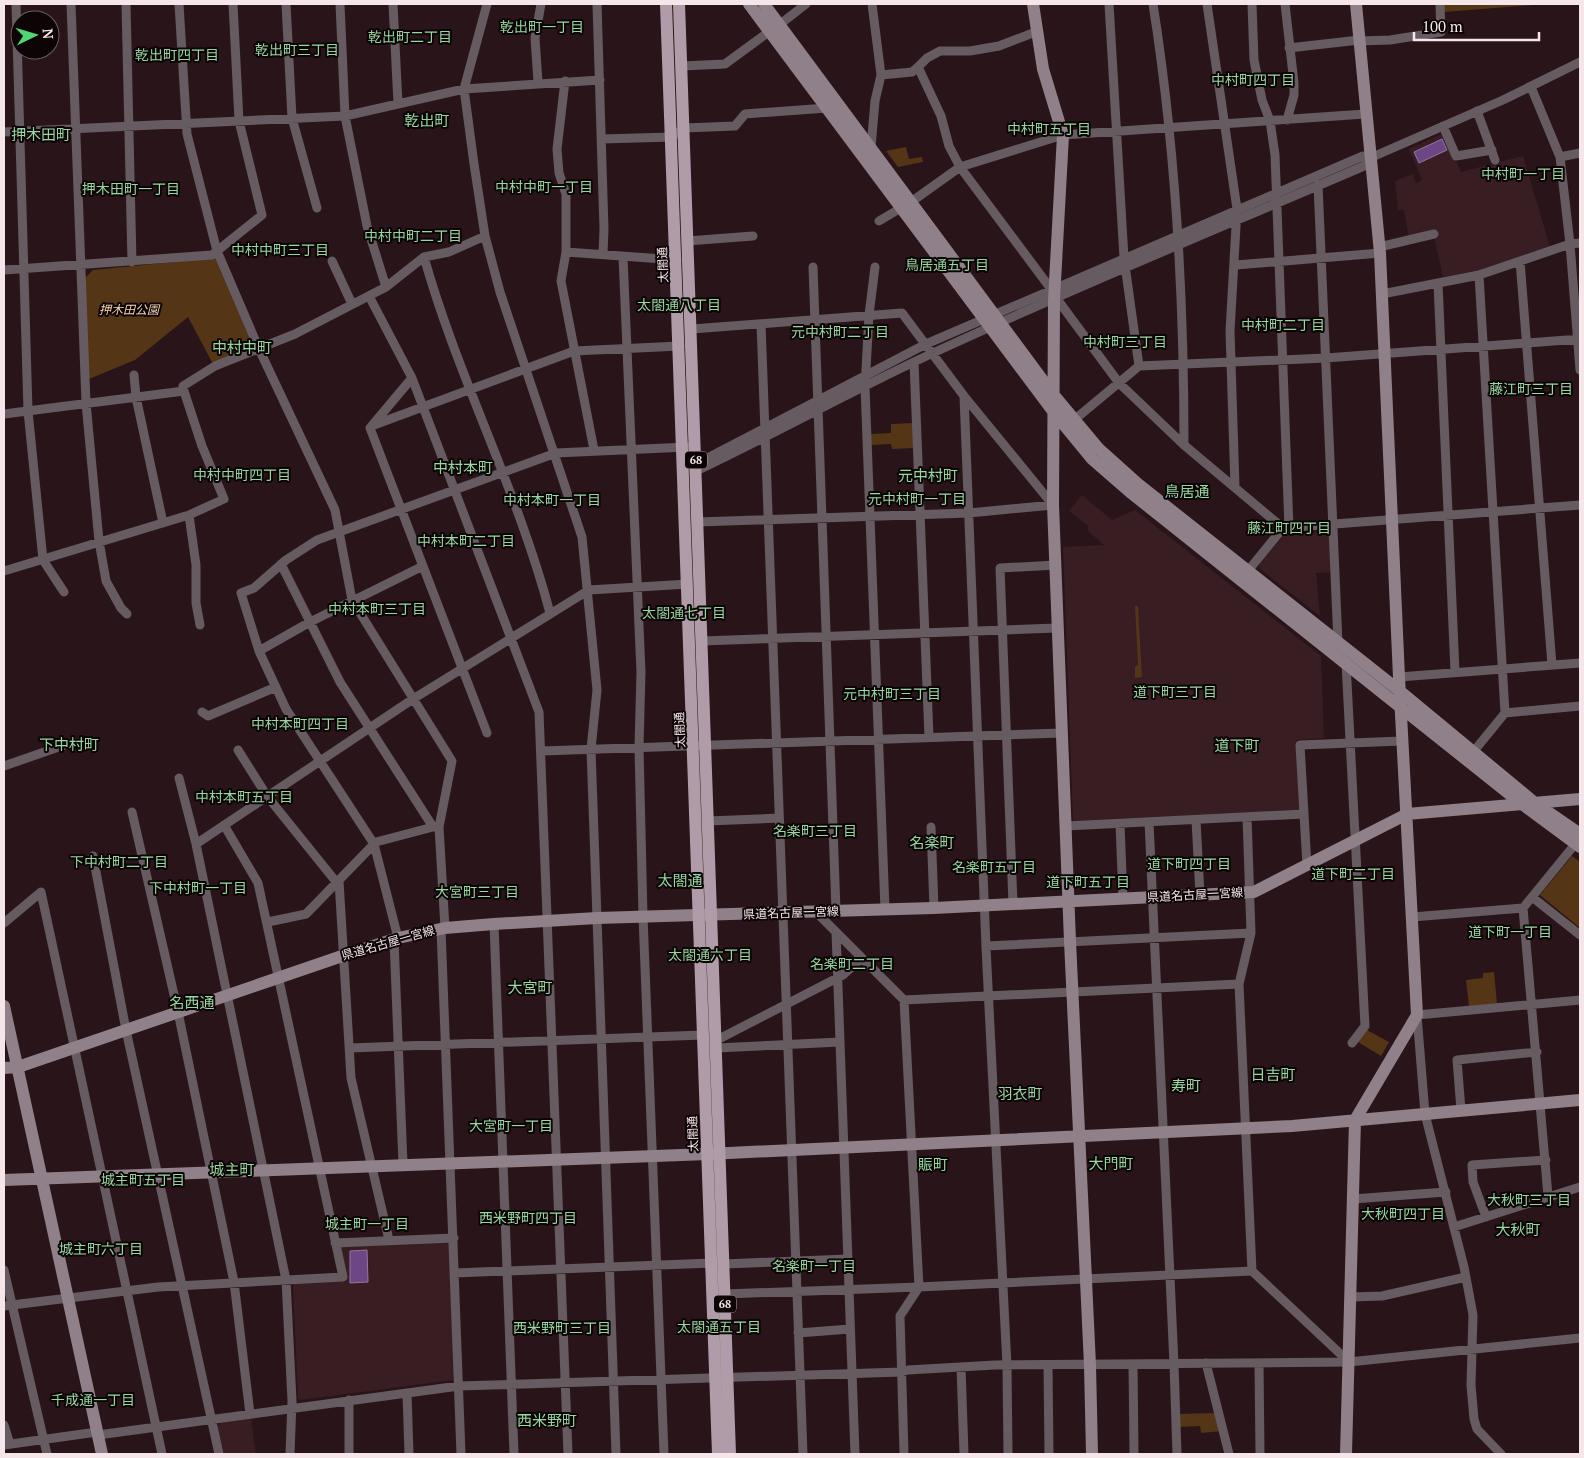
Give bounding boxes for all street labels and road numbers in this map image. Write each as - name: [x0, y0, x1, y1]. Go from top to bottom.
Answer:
- street label: 太閤通: [654, 247, 671, 283]
- road number: 68: [685, 452, 707, 468]
- street label: 太閤通: [671, 712, 688, 748]
- street label: 県道名古屋一宮線: [1147, 884, 1243, 905]
- street label: 県道名古屋一宮線: [743, 903, 839, 922]
- street label: 県道名古屋一宮線: [340, 922, 436, 963]
- street label: 太閤通: [684, 1116, 701, 1152]
- road number: 68: [714, 1296, 736, 1312]

